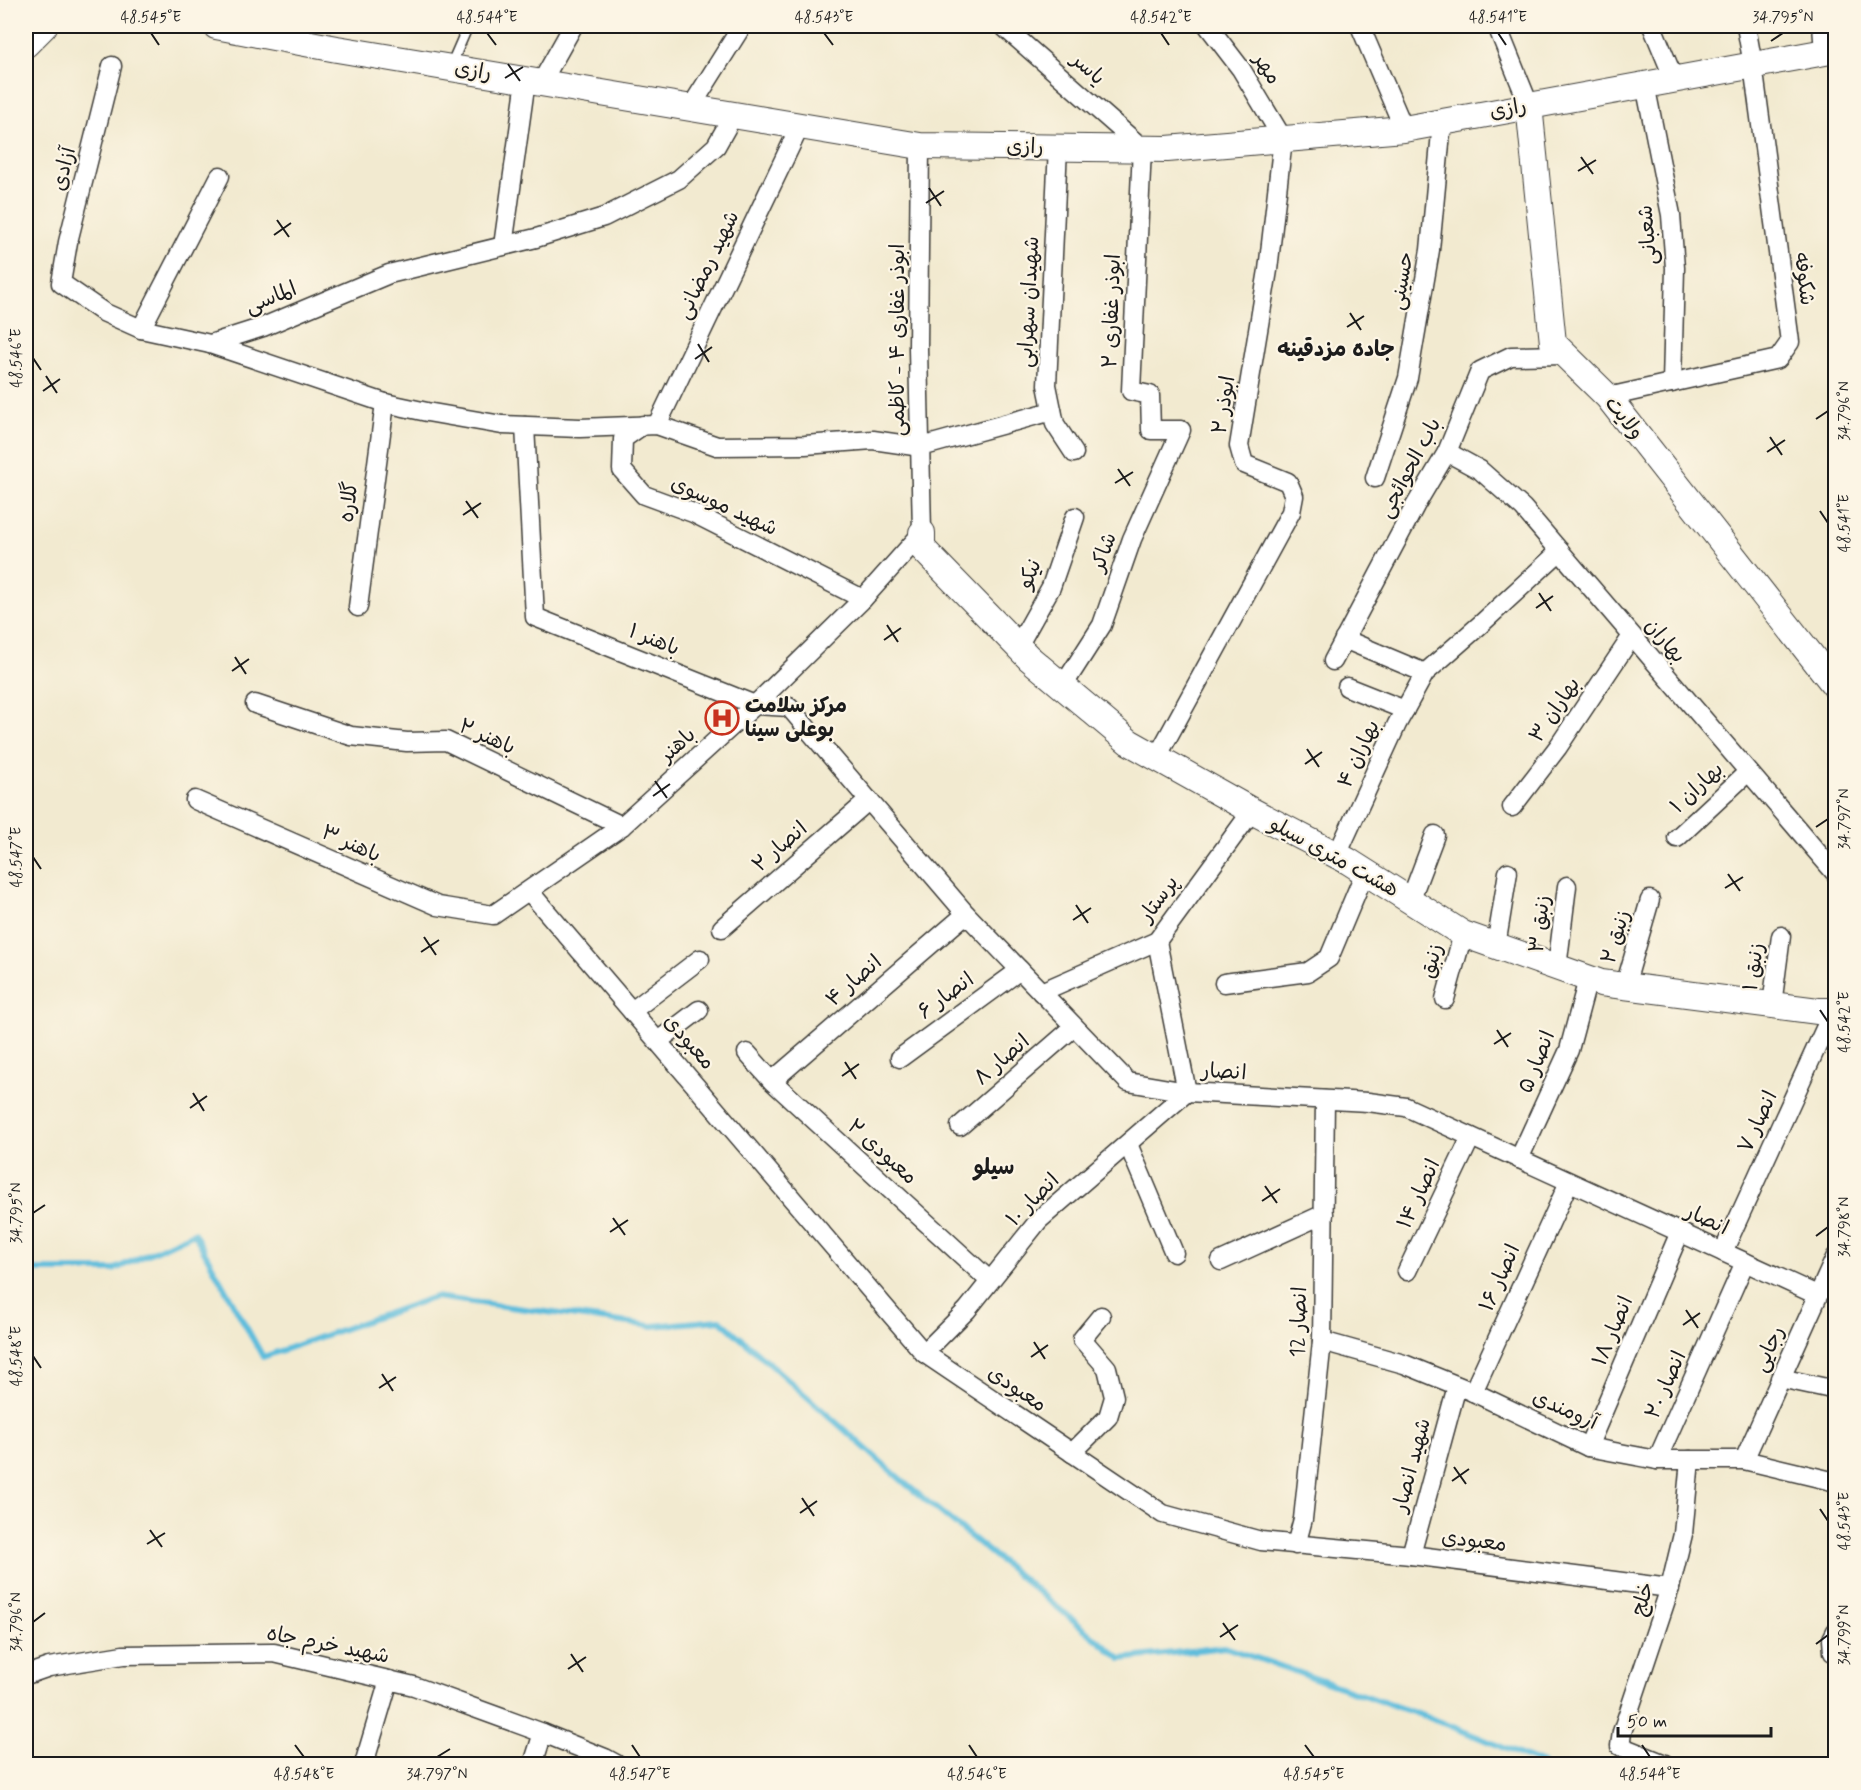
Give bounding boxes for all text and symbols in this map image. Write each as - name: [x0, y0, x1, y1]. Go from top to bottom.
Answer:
- text: 48.545°E: [121, 8, 182, 28]
- text: 48.544°E: [456, 8, 518, 28]
- text: 48.543°E: [795, 8, 854, 28]
- text: 48.542°E: [1130, 8, 1192, 28]
- text: 48.541°E: [1469, 8, 1527, 28]
- text: 34.795°N: [1753, 8, 1813, 28]
- street label: یاسر: [1063, 45, 1111, 92]
- street label: مهر: [1245, 46, 1287, 90]
- street label: رازی: [452, 54, 494, 88]
- street label: رازی: [1487, 92, 1529, 126]
- street label: رازی: [1006, 133, 1044, 161]
- street label: آزادی: [45, 143, 83, 194]
- street label: شعبانی: [1631, 204, 1665, 266]
- street label: شهید رمضانی: [670, 206, 746, 324]
- street label: شهیدان سهرابی: [1012, 235, 1046, 369]
- street label: ابوذر غفاری ۴ - کاظمی: [884, 244, 912, 436]
- street label: حسینی: [1383, 250, 1421, 312]
- street label: شکوفه: [1787, 251, 1821, 307]
- street label: ابوذر غفاری ۲: [1096, 253, 1128, 369]
- street label: الماسی: [241, 275, 301, 321]
- text: 48.546°E: [7, 328, 27, 388]
- district label: جاده مزدقینه: [1277, 336, 1395, 364]
- street label: ابوذر ۲: [1206, 374, 1242, 436]
- text: 34.796°N: [1835, 381, 1855, 441]
- street label: ولایت: [1598, 390, 1650, 446]
- street label: باب الحوائجی: [1372, 413, 1448, 523]
- street label: شهید موسوی: [666, 469, 782, 543]
- street label: گلاره: [333, 480, 365, 524]
- text: 48.541°E: [1835, 494, 1855, 552]
- street label: شاکر: [1083, 529, 1124, 577]
- street label: نیکو: [1011, 555, 1049, 595]
- street label: بهاران: [1638, 613, 1692, 669]
- street label: باهنر ۱: [624, 617, 684, 663]
- street label: بهاران ۳: [1523, 672, 1587, 748]
- place label: مرکز سلامت بوعلی سینا: [745, 692, 847, 744]
- hospital icon: مرکز سلامت بوعلی سینا: [704, 700, 740, 736]
- street label: باهنر ۲: [454, 712, 520, 762]
- street label: بهاران ۴: [1331, 715, 1387, 793]
- street label: باهنر: [652, 721, 702, 770]
- street label: ۱ بهاران: [1664, 756, 1730, 820]
- text: 34.797°N: [1835, 789, 1855, 849]
- street label: هشت متری سیلو: [1263, 809, 1404, 904]
- street label: انصار ۲: [746, 815, 814, 879]
- street label: باهنر ۳: [317, 819, 385, 869]
- text: 48.547°E: [7, 826, 27, 887]
- street label: پرستار: [1131, 870, 1185, 930]
- street label: زنبق ۳: [1523, 894, 1557, 954]
- street label: زنبق ۲: [1595, 907, 1637, 967]
- street label: زنبق: [1414, 940, 1450, 982]
- street label: زنبق ۱: [1737, 941, 1771, 993]
- street label: انصار ۴: [820, 949, 888, 1013]
- street label: انصار ۶: [912, 966, 980, 1026]
- text: 48.542°E: [1835, 991, 1855, 1053]
- street label: معبودی: [657, 1008, 721, 1076]
- street label: انصار ۵: [1512, 1027, 1562, 1097]
- street label: انصار ۸: [968, 1028, 1036, 1092]
- street label: انصار: [1199, 1057, 1247, 1087]
- street label: انصار ۷: [1731, 1086, 1785, 1158]
- street label: معبودی ۲: [841, 1113, 923, 1191]
- district label: سیلو: [972, 1154, 1014, 1182]
- street label: انصار ۱۴: [1391, 1155, 1447, 1233]
- street label: انصار ۱۰: [1000, 1167, 1066, 1233]
- text: 34.795°N: [7, 1183, 27, 1243]
- street label: انصار: [1679, 1197, 1733, 1242]
- text: 34.798°N: [1835, 1197, 1855, 1257]
- street label: انصار ۱۶: [1473, 1240, 1527, 1316]
- street label: انصار 12: [1284, 1286, 1314, 1358]
- street label: انصار ۱۸: [1586, 1292, 1640, 1370]
- street label: رجایی: [1747, 1322, 1791, 1376]
- text: 48.548°E: [7, 1326, 27, 1386]
- street label: انصار ۲۰: [1639, 1347, 1693, 1423]
- street label: معبودی: [982, 1359, 1052, 1419]
- street label: آرومندی: [1528, 1383, 1603, 1437]
- street label: شهید انصار: [1386, 1415, 1438, 1517]
- text: 48.543°E: [1835, 1491, 1855, 1550]
- street label: معبودی: [1440, 1523, 1508, 1559]
- street label: خلج: [1624, 1578, 1662, 1620]
- text: 34.796°N: [7, 1592, 27, 1652]
- text: 34.799°N: [1835, 1605, 1855, 1665]
- street label: شهید خرم جاه: [264, 1619, 392, 1672]
- scale bar: [1618, 1700, 1771, 1738]
- text: 50 m: [1627, 1710, 1667, 1734]
- text: 48.548°E: [274, 1765, 334, 1785]
- text: 34.797°N: [407, 1765, 467, 1785]
- text: 48.547°E: [610, 1765, 671, 1785]
- text: 48.546°E: [947, 1765, 1007, 1785]
- text: 48.545°E: [1284, 1765, 1345, 1785]
- text: 48.544°E: [1619, 1765, 1681, 1785]

